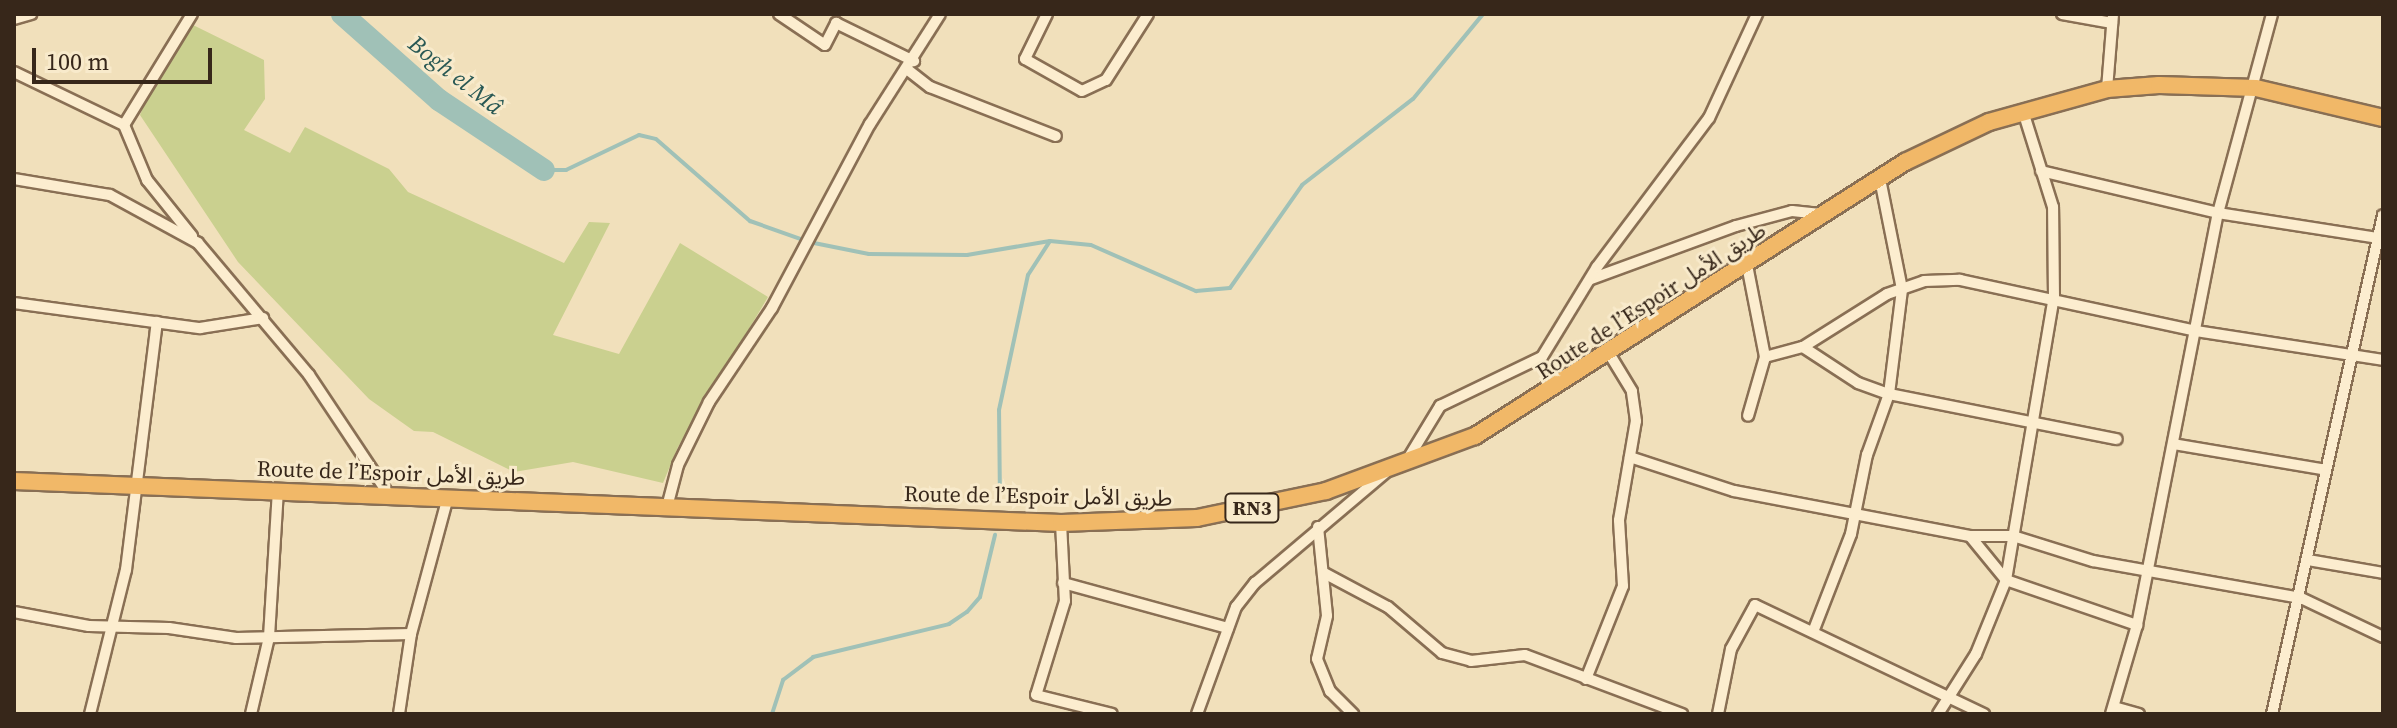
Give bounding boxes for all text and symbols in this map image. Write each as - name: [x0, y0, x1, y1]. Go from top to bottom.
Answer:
- water label: Bogh el Mâ: [403, 29, 509, 121]
- scale bar: [36, 32, 216, 82]
- text: 100 m: [46, 45, 109, 78]
- street label: Route de l’Espoir طريق الأمل: [1531, 217, 1771, 385]
- street label: Route de l’Espoir طريق الأمل: [256, 455, 526, 491]
- street label: Route de l’Espoir طريق الأمل: [904, 480, 1172, 512]
- road number: RN3: [1224, 492, 1280, 524]

